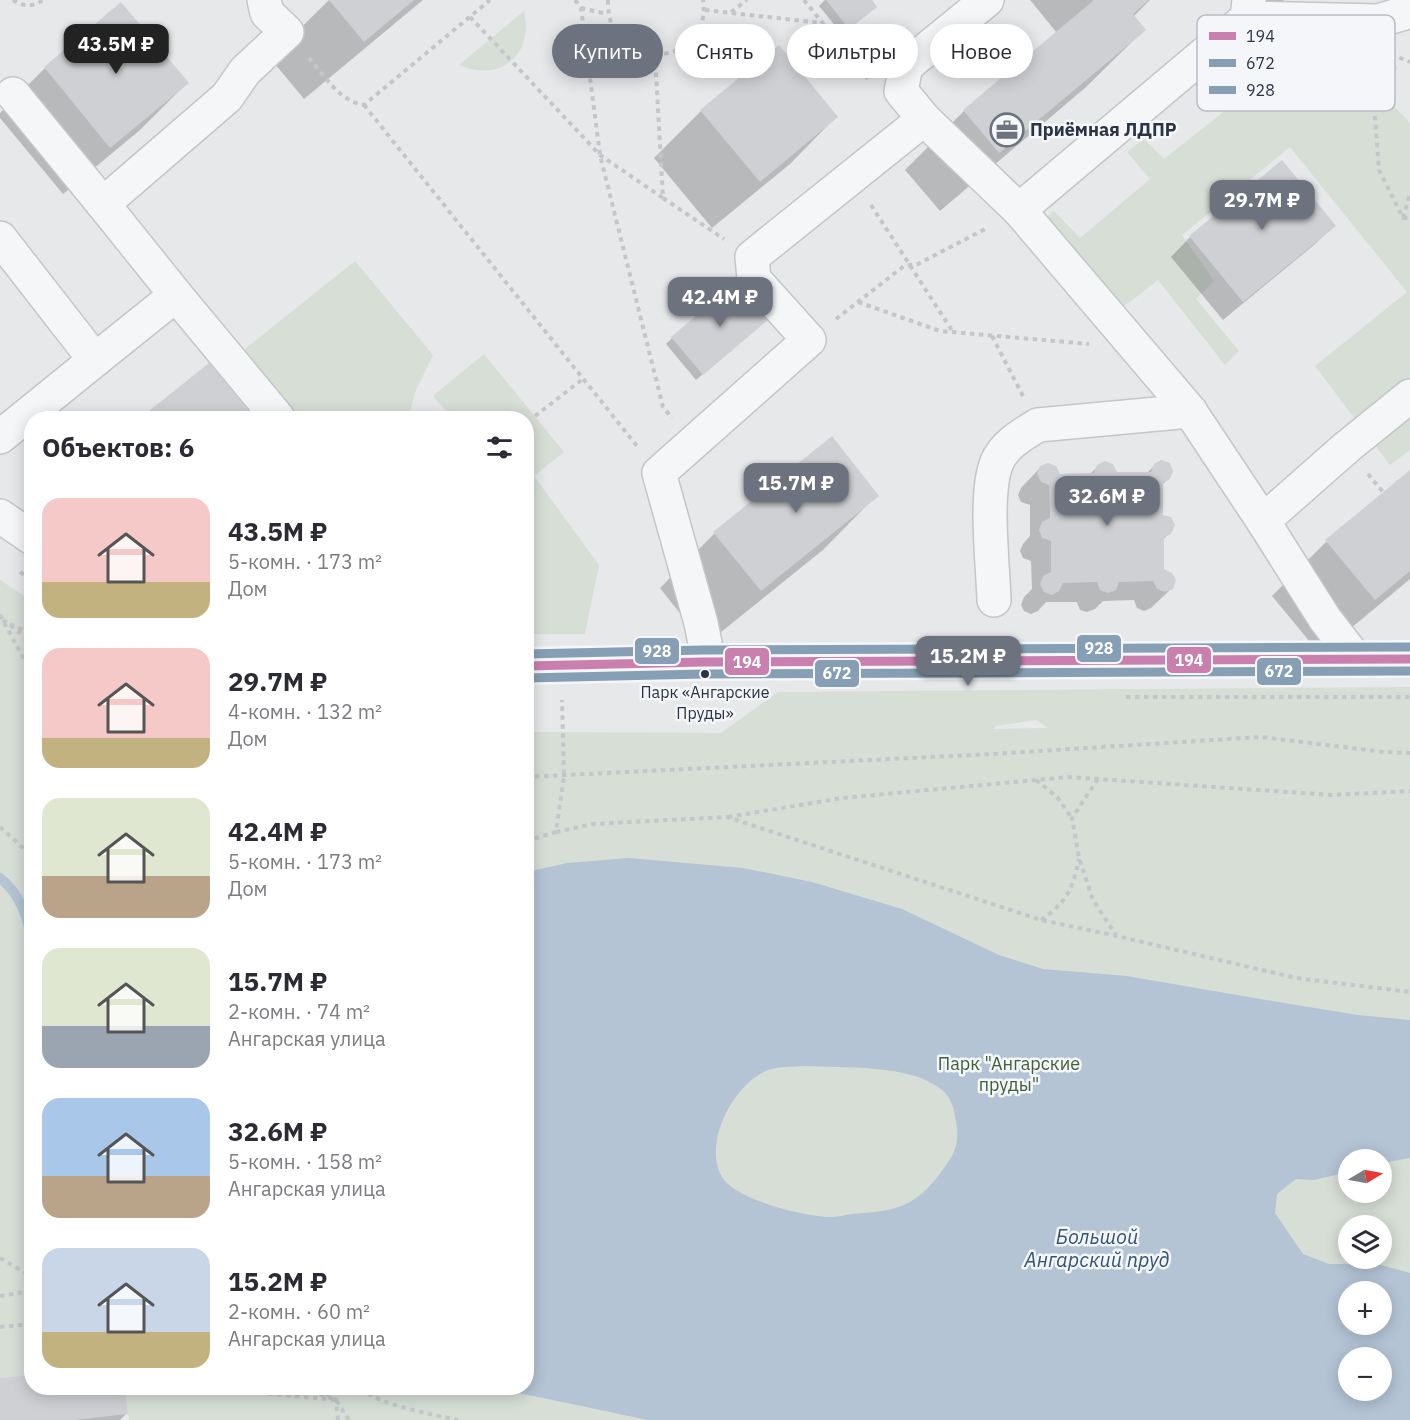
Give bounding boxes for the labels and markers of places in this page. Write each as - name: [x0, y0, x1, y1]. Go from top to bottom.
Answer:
- pin: 43.5M ₽: [61, 24, 171, 75]
- office icon: Приёмная ЛДПР: [989, 112, 1025, 148]
- place label: Приёмная ЛДПР: [1030, 118, 1177, 141]
- pin: 29.7M ₽: [1207, 180, 1317, 231]
- pin: 42.4M ₽: [665, 277, 775, 328]
- pin: 15.7M ₽: [741, 463, 851, 514]
- pin: 32.6M ₽: [1052, 476, 1162, 527]
- pin: 15.2M ₽: [913, 636, 1023, 687]
- marker: Парк «Ангарские Пруды»: [699, 668, 711, 680]
- place label: Парк «Ангарские Пруды»: [641, 682, 770, 723]

